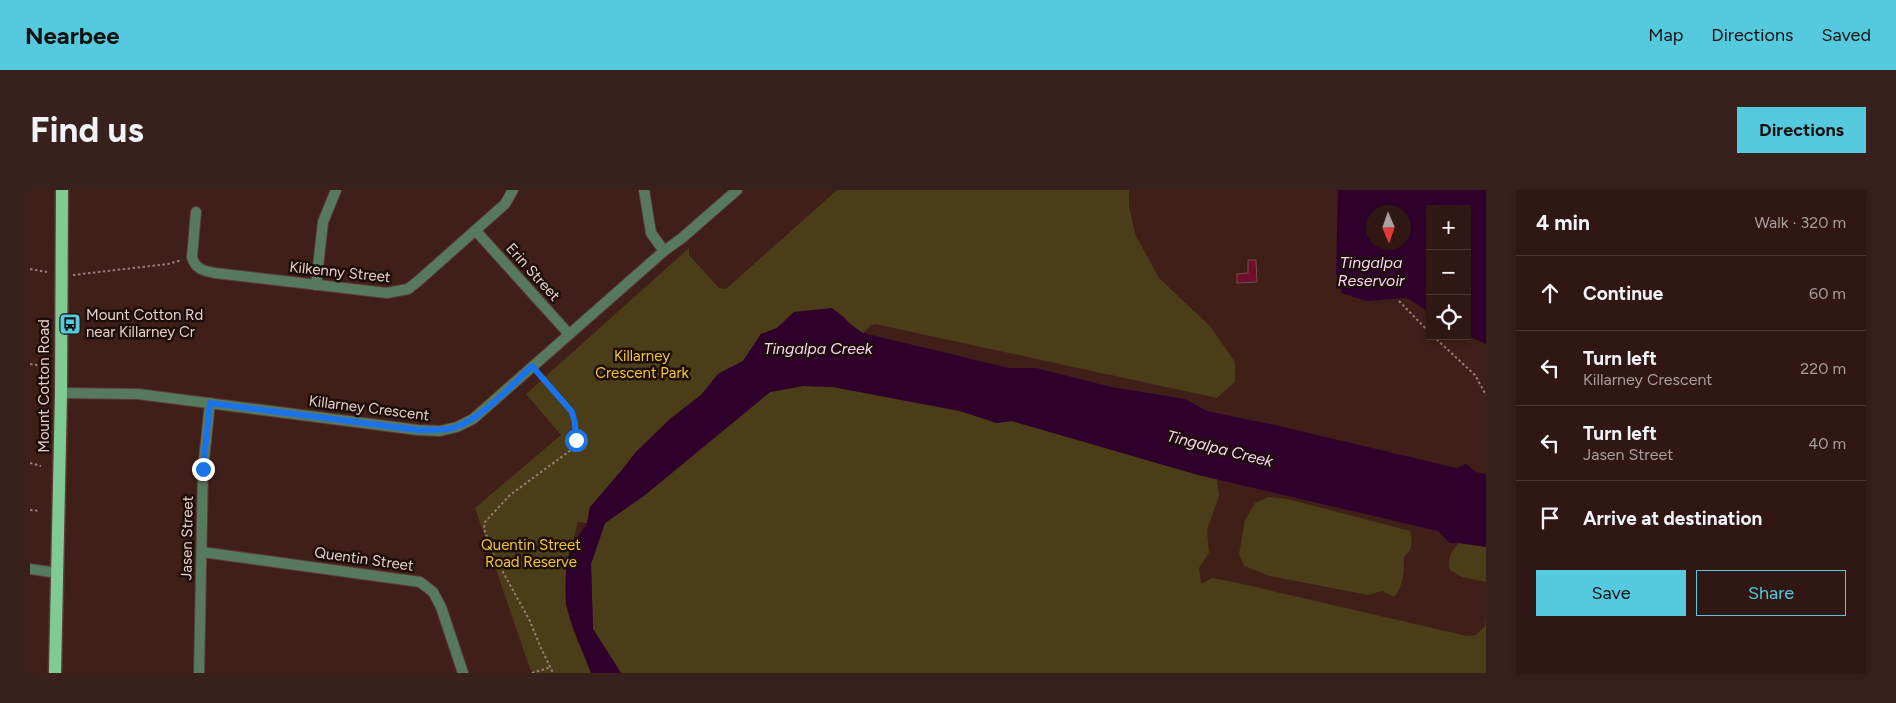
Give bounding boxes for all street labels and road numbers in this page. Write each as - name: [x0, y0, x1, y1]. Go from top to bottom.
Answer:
- street label: Erin Street: [502, 239, 564, 305]
- street label: Kilkenny Street: [289, 258, 392, 286]
- street label: Mount Cotton Road: [35, 319, 53, 453]
- street label: Killarney Crescent: [308, 392, 431, 424]
- street label: Jasen Street: [177, 495, 197, 580]
- street label: Quentin Street: [313, 543, 415, 575]

